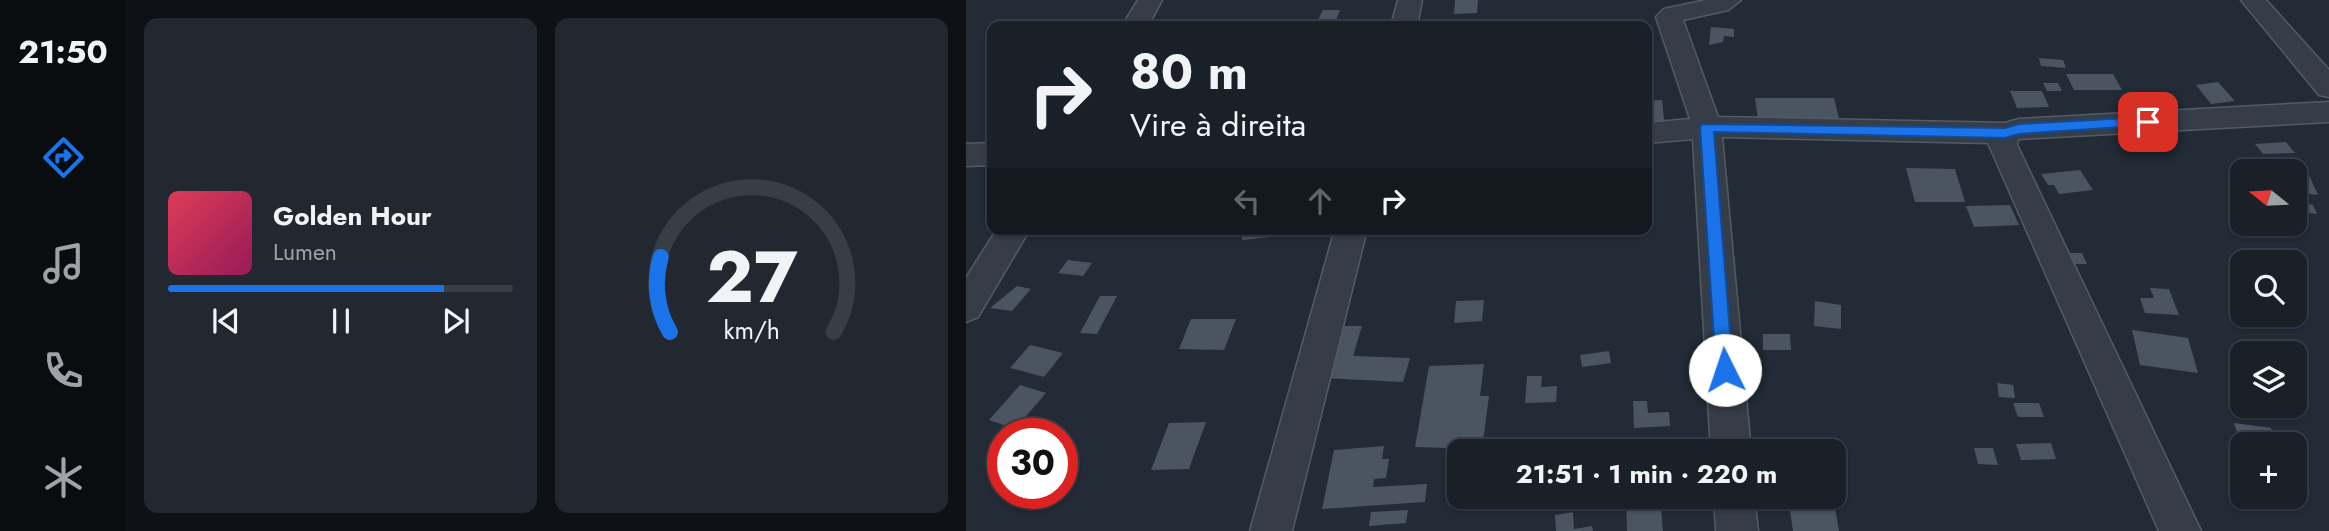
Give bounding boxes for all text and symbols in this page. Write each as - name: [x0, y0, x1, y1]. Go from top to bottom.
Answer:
- text: 21:50: [18, 29, 108, 75]
- text: 80 m: [1130, 37, 1248, 107]
- icon: right: [1015, 49, 1106, 140]
- pin: [2118, 92, 2178, 152]
- text: Vire à direita: [1130, 102, 1306, 148]
- icon: arrive: [2129, 103, 2167, 141]
- icon: directions: [39, 133, 88, 182]
- north arrow: [2230, 159, 2306, 236]
- map controls: [2230, 159, 2307, 509]
- icon: left: [1228, 182, 1266, 220]
- icon: ahead: [1301, 182, 1339, 220]
- icon: right: [1374, 182, 1412, 220]
- text: Golden Hour: [273, 197, 432, 235]
- text: 27: [706, 224, 797, 329]
- text: Lumen: [273, 235, 337, 269]
- icon: music: [39, 239, 88, 288]
- button: search: [2230, 250, 2307, 327]
- icon: previous: [207, 302, 245, 340]
- icon: pause: [322, 302, 360, 340]
- icon: next: [437, 302, 475, 340]
- text: km/h: [723, 311, 780, 347]
- position arrow: [1688, 333, 1762, 407]
- button: layers: [2230, 341, 2307, 418]
- icon: phone: [39, 346, 88, 395]
- speed limit sign: 30: [987, 418, 1078, 509]
- button: +: [2230, 432, 2307, 509]
- icon: climate: [39, 453, 88, 502]
- text: 21:51 · 1 min · 220 m: [1516, 455, 1777, 493]

